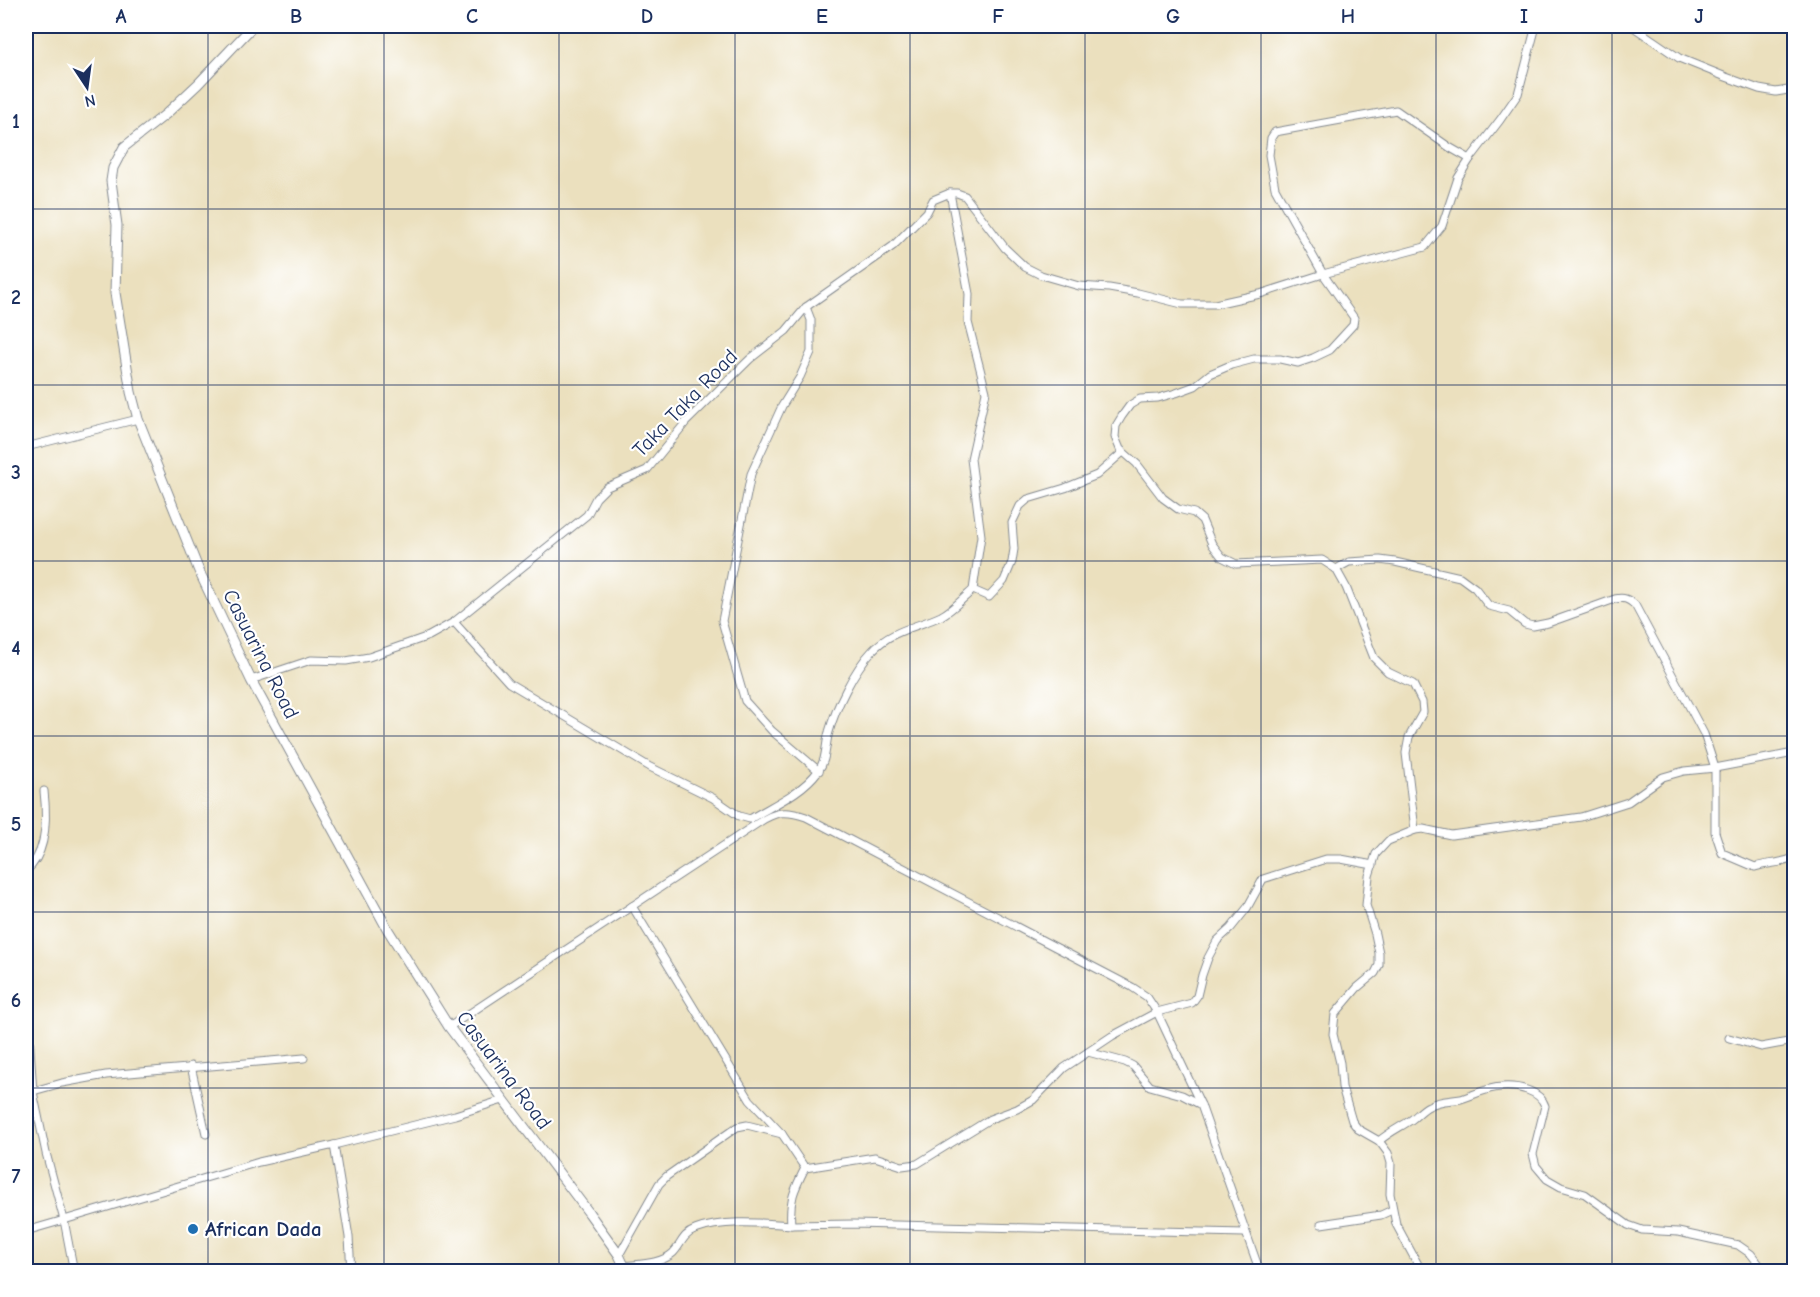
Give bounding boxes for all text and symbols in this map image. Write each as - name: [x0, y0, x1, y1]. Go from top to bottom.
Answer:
- text: A: [115, 5, 127, 28]
- text: B: [290, 5, 302, 28]
- text: C: [466, 5, 478, 28]
- text: D: [641, 5, 653, 28]
- text: E: [816, 5, 828, 28]
- text: F: [992, 5, 1004, 28]
- text: G: [1166, 5, 1180, 28]
- text: H: [1341, 5, 1355, 28]
- text: I: [1520, 5, 1528, 28]
- text: J: [1694, 5, 1704, 28]
- north arrow: [57, 57, 117, 117]
- text: N: [83, 91, 97, 111]
- text: 1: [12, 110, 20, 133]
- text: 2: [11, 286, 21, 309]
- street label: Taka Taka Road: [628, 344, 742, 462]
- text: 3: [11, 461, 21, 484]
- street label: Casuarina Road: [218, 585, 304, 723]
- text: 4: [11, 637, 21, 660]
- text: 5: [11, 813, 21, 836]
- text: 6: [11, 989, 21, 1012]
- street label: Casuarina Road: [452, 1006, 556, 1134]
- text: 7: [12, 1165, 21, 1188]
- place label: African Dada: [205, 1217, 322, 1241]
- marker: African Dada: [186, 1222, 200, 1236]

